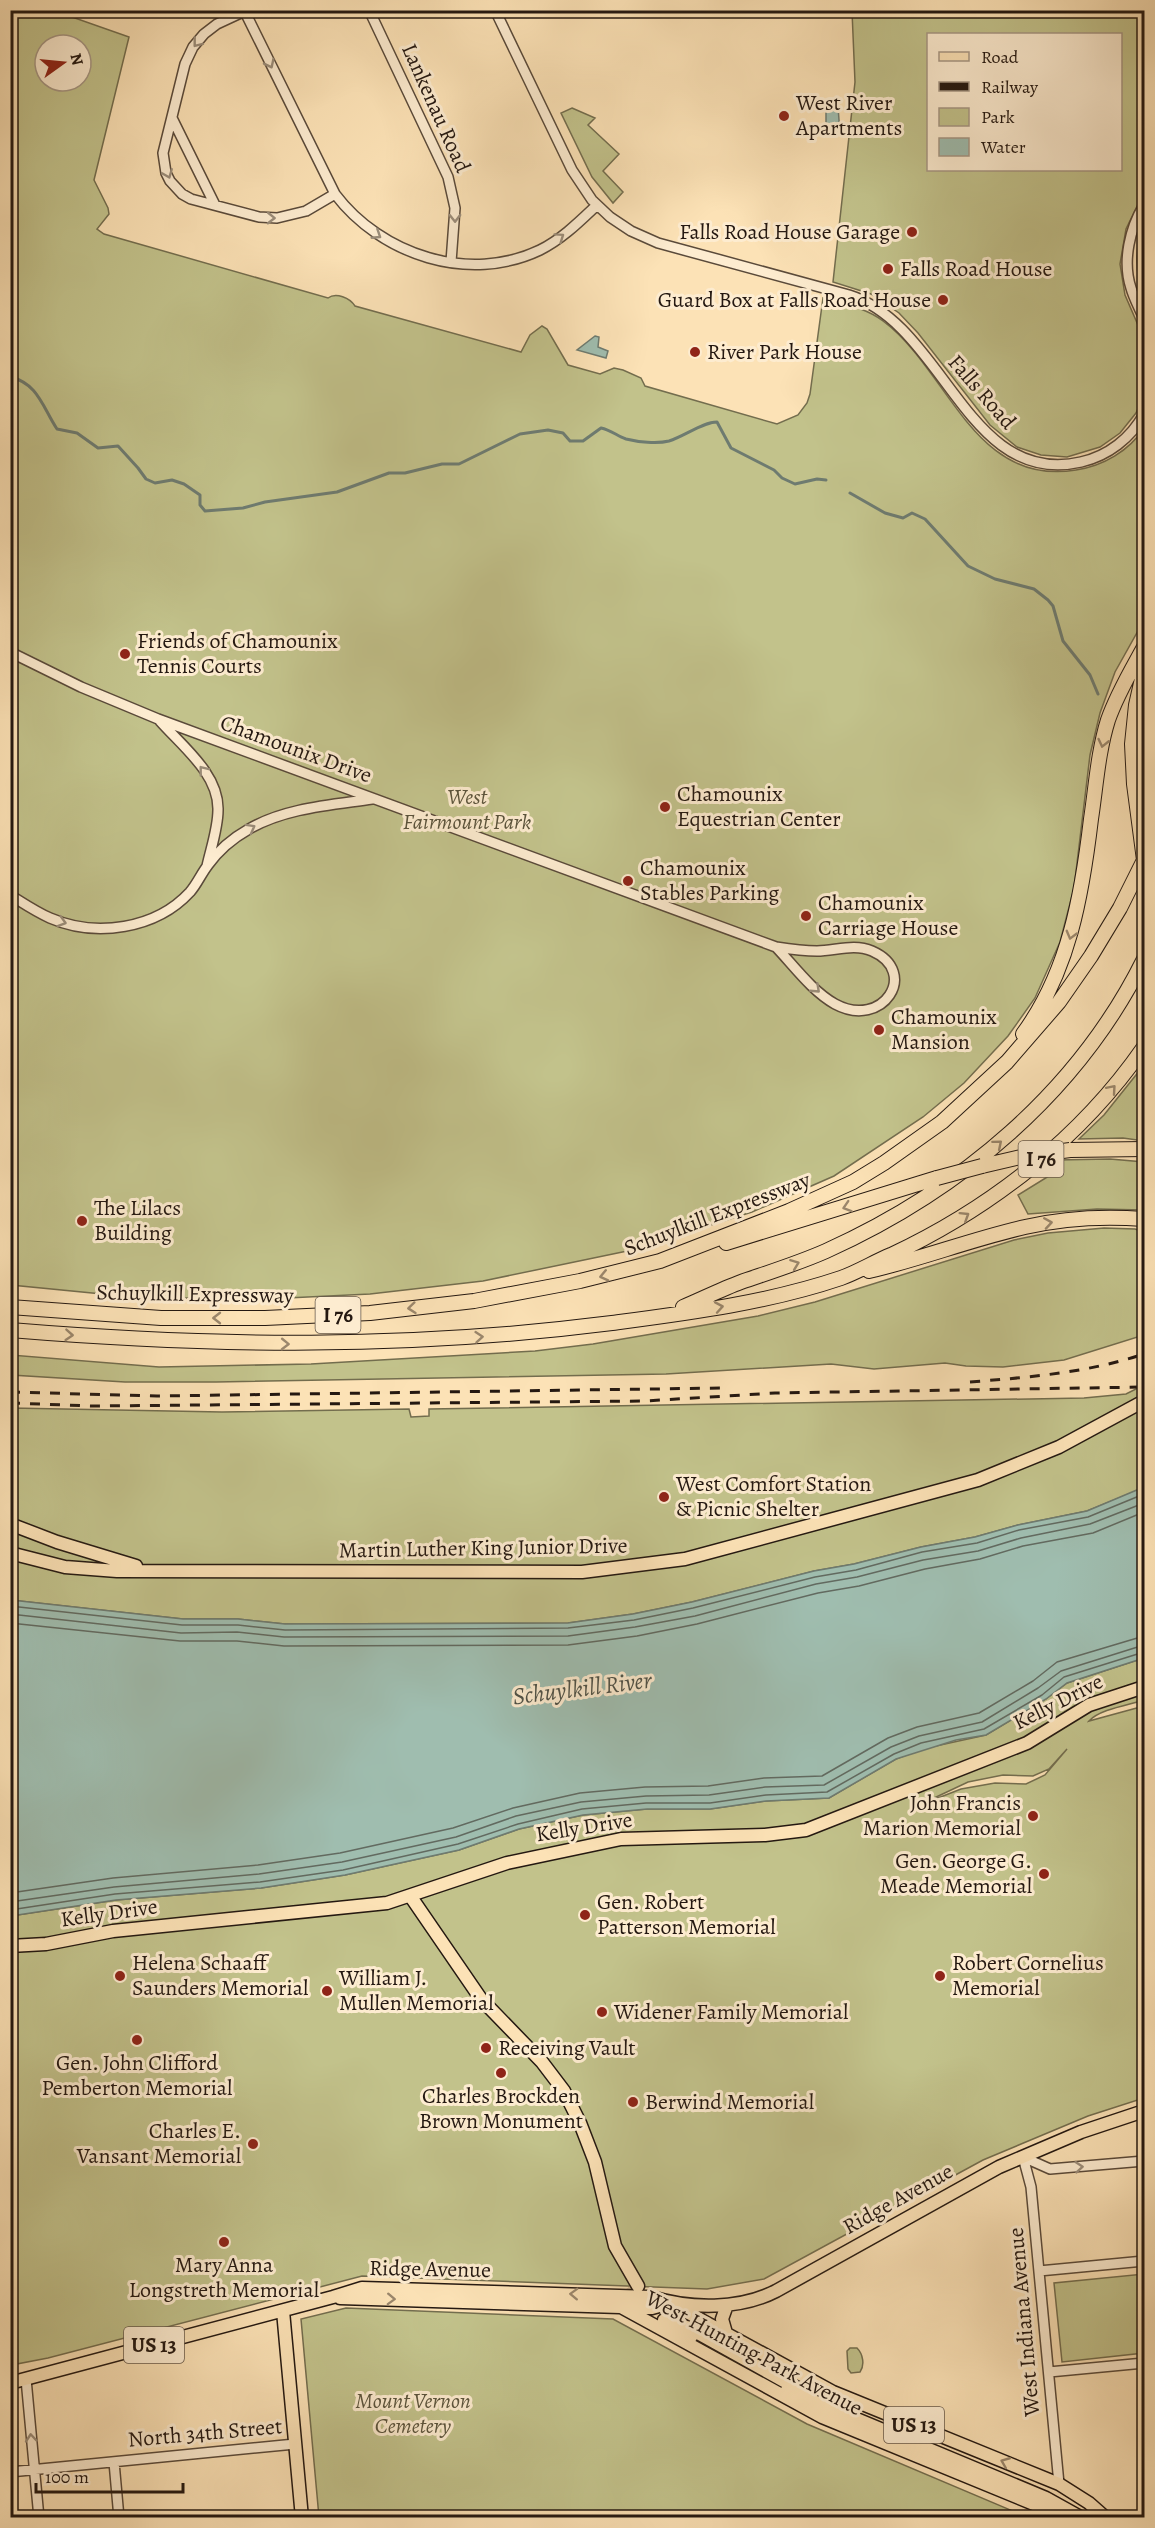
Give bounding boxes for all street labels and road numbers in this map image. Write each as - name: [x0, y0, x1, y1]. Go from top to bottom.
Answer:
- street label: Lankenau Road: [394, 39, 478, 177]
- street label: Falls Road: [941, 348, 1023, 436]
- street label: Chamounix Drive: [216, 708, 376, 790]
- road number: I 76: [1018, 1141, 1064, 1177]
- street label: Schuylkill Expressway: [620, 1165, 815, 1263]
- street label: Schuylkill Expressway: [96, 1277, 294, 1311]
- road number: I 76: [316, 1297, 360, 1333]
- street label: Martin Luther King Junior Drive: [338, 1530, 628, 1566]
- street label: Kelly Drive: [1008, 1667, 1108, 1737]
- street label: Kelly Drive: [534, 1805, 634, 1849]
- street label: Kelly Drive: [59, 1891, 159, 1935]
- street label: Ridge Avenue: [837, 2156, 959, 2242]
- street label: West Indiana Avenue: [1001, 2226, 1047, 2419]
- street label: Ridge Avenue: [369, 2253, 491, 2285]
- street label: West Hunting Park Avenue: [639, 2283, 868, 2423]
- road number: US 13: [124, 2327, 184, 2363]
- road number: US 13: [884, 2407, 944, 2443]
- street label: North 34th Street: [127, 2411, 283, 2455]

